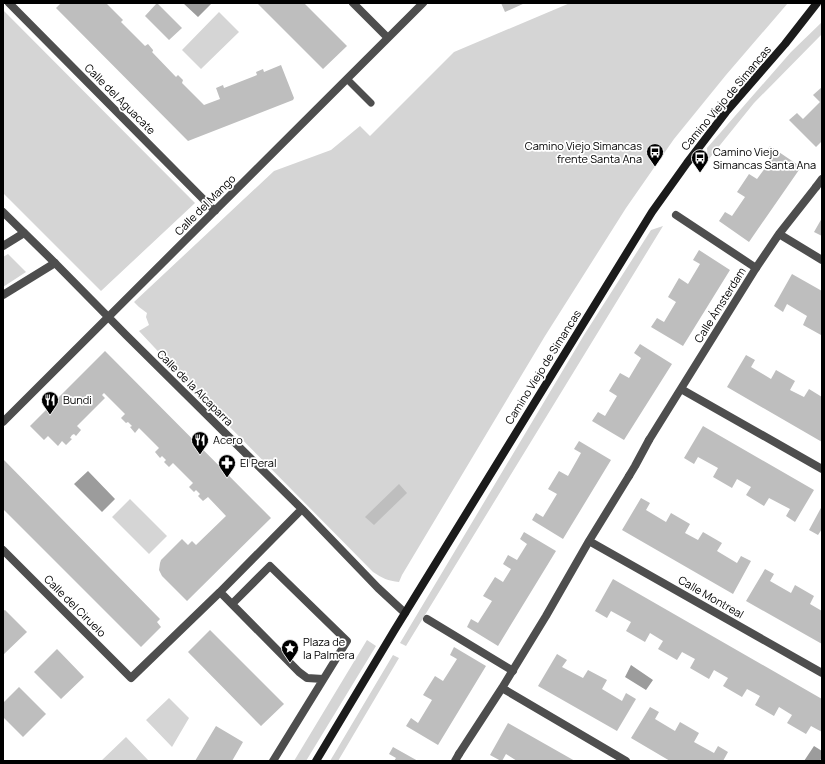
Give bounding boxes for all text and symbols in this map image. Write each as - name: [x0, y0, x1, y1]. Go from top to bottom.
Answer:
- street label: Camino Viejo de Simancas: [677, 42, 774, 153]
- street label: Calle del Aguacate: [82, 60, 159, 138]
- place label: Camino Viejo Simancas frente Santa Ana: [525, 138, 642, 166]
- bus stop icon: Camino Viejo Simancas frente Santa Ana: [645, 142, 665, 167]
- place label: Camino Viejo Simancas Santa Ana: [713, 144, 816, 172]
- bus stop icon: Camino Viejo Simancas Santa Ana: [690, 148, 710, 173]
- street label: Calle del Mango: [171, 171, 239, 238]
- street label: Calle Ámsterdam: [690, 264, 749, 345]
- street label: Camino Viejo de Simancas: [501, 306, 584, 427]
- street label: Calle de la Alcaparra: [154, 346, 237, 429]
- restaurant icon: Bundi: [40, 390, 60, 415]
- place label: Bundi: [63, 392, 92, 407]
- restaurant icon: Acero: [190, 430, 210, 455]
- place label: Acero: [213, 432, 243, 447]
- pharmacy icon: El Peral: [217, 453, 237, 478]
- place label: El Peral: [240, 455, 277, 470]
- street label: Calle del Ciruelo: [41, 571, 110, 640]
- street label: Calle Montreal: [676, 572, 747, 621]
- place label: Plaza de la Palmera: [303, 634, 355, 662]
- place icon: Plaza de la Palmera: [280, 638, 300, 663]

